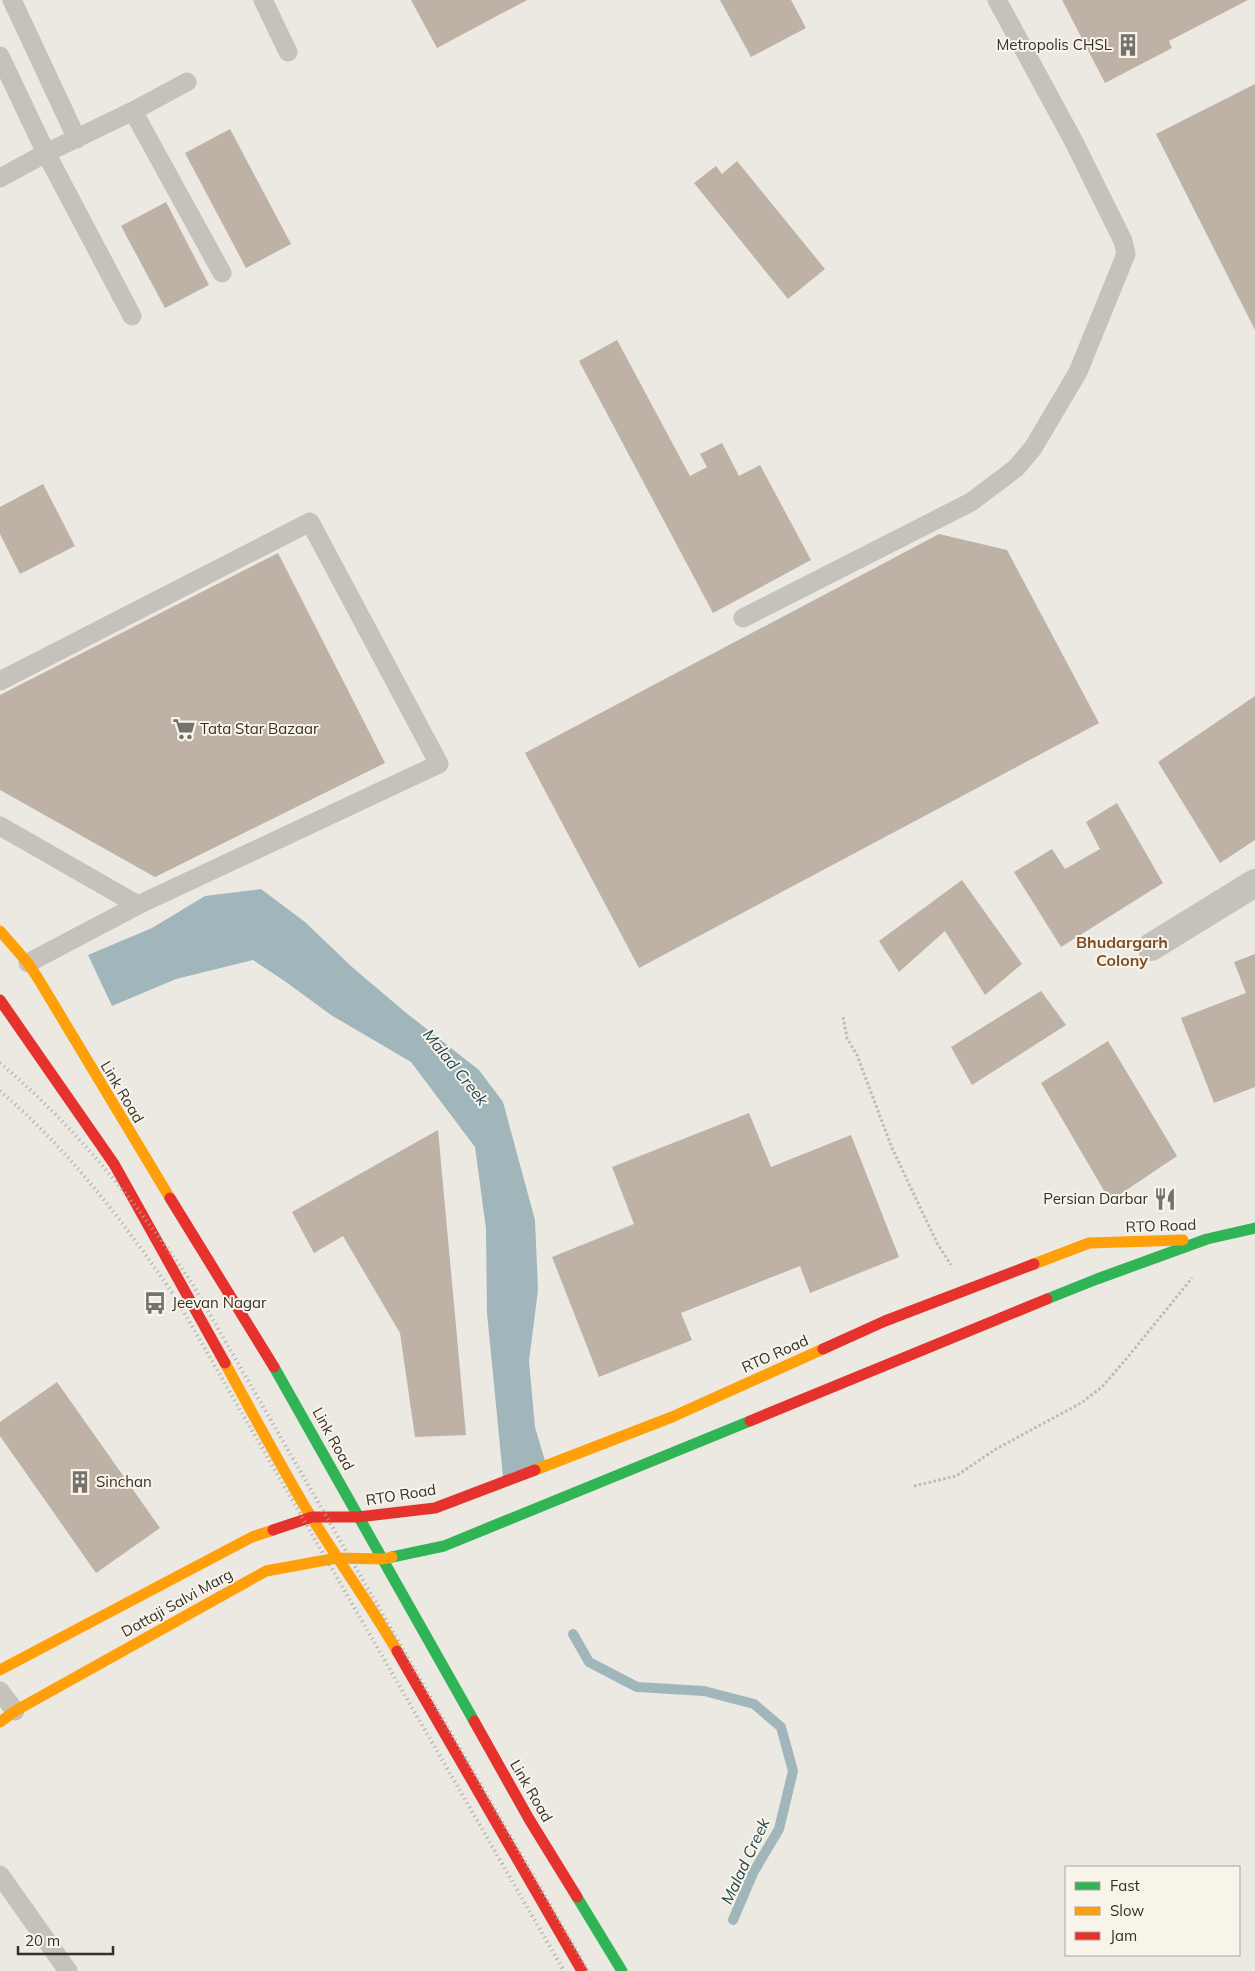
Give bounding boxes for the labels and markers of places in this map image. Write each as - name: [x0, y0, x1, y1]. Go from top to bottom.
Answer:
- building icon: Metropolis CHSL: [1115, 32, 1141, 58]
- place label: Metropolis CHSL: [996, 35, 1112, 54]
- supermarket icon: Tata Star Bazaar: [171, 716, 197, 742]
- place label: Tata Star Bazaar: [200, 719, 319, 738]
- restaurant icon: Persian Darbar: [1152, 1186, 1178, 1212]
- place label: Persian Darbar: [1043, 1189, 1149, 1208]
- bus stop icon: Jeevan Nagar: [142, 1290, 168, 1316]
- place label: Jeevan Nagar: [172, 1293, 267, 1312]
- building icon: Sinchan: [67, 1469, 93, 1495]
- place label: Sinchan: [96, 1472, 152, 1491]

